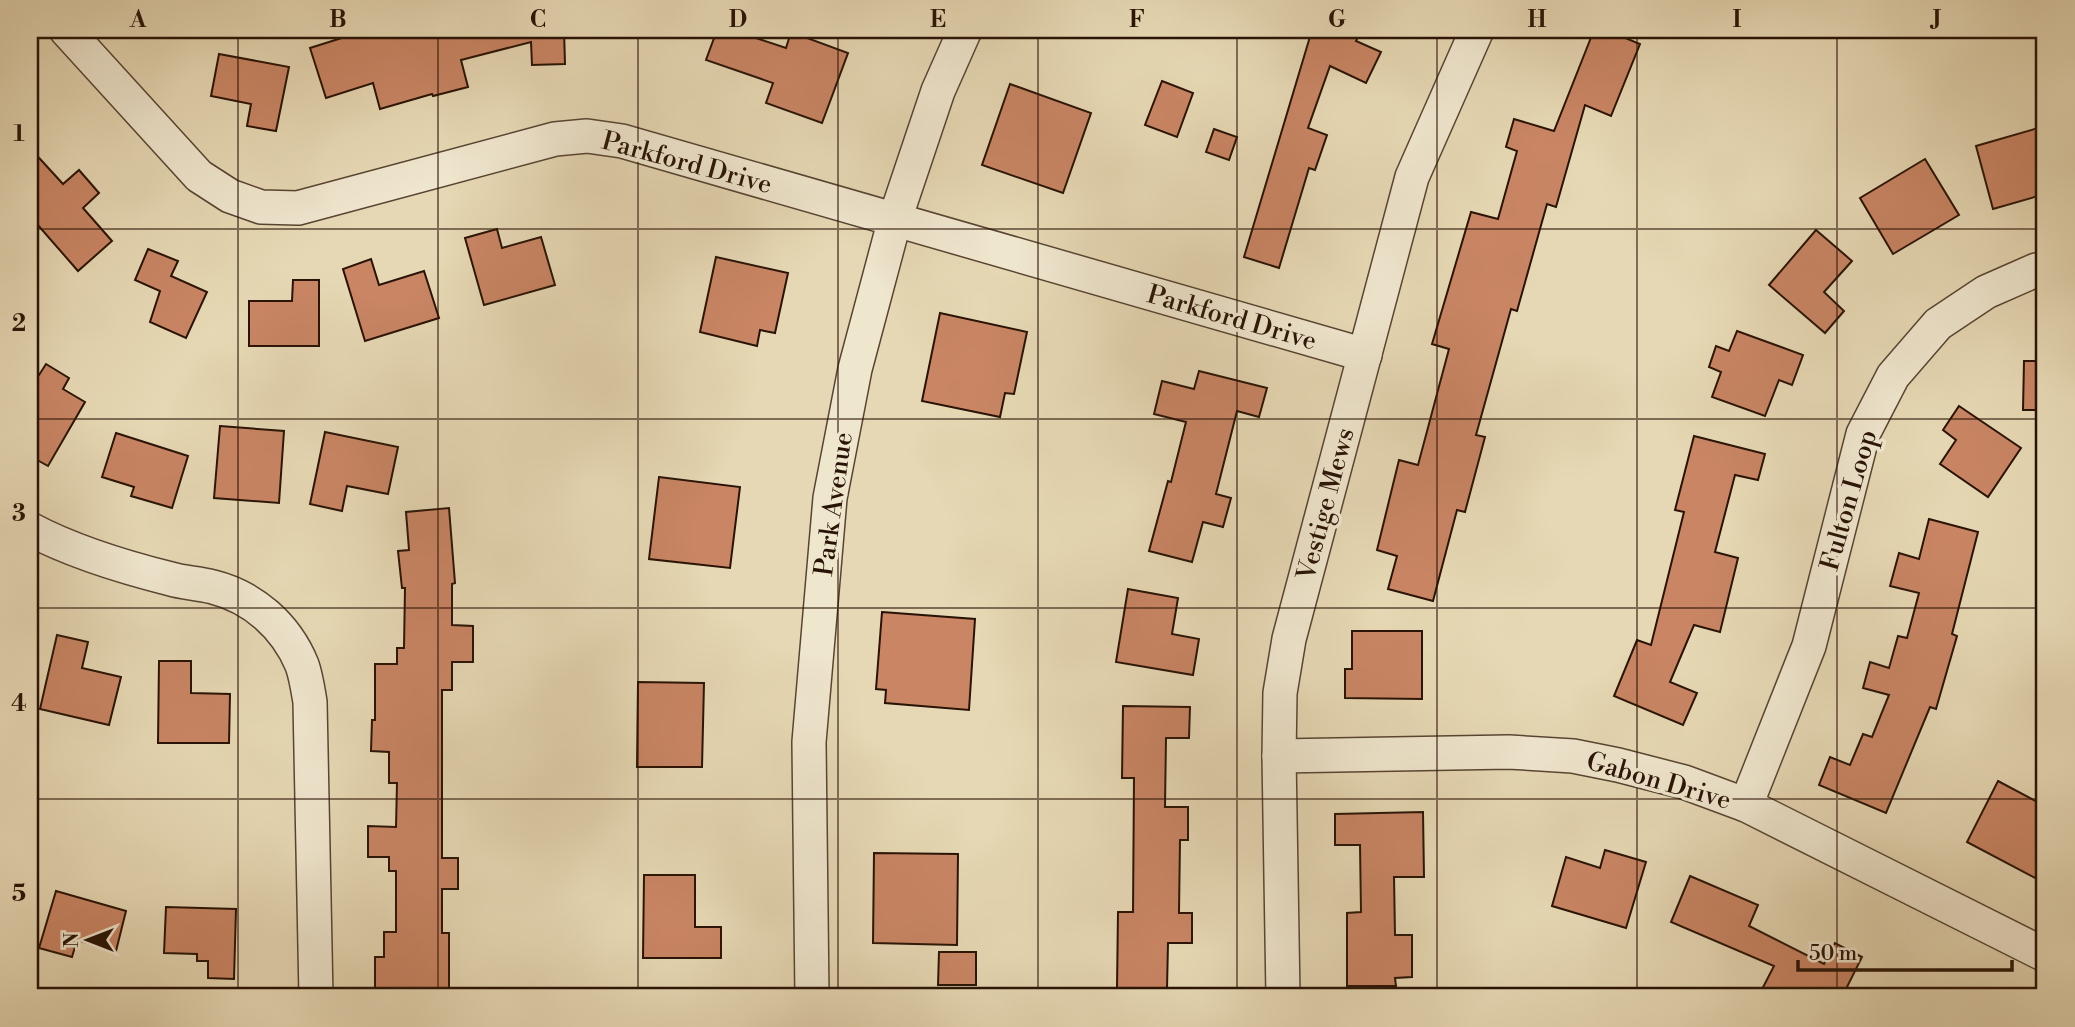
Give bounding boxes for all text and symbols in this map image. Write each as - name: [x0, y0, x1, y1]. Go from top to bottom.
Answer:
- text: A: [129, 6, 147, 34]
- text: B: [329, 6, 347, 34]
- text: C: [530, 6, 546, 34]
- text: D: [729, 6, 747, 34]
- text: E: [930, 6, 946, 34]
- text: F: [1129, 6, 1145, 34]
- text: G: [1328, 6, 1346, 34]
- text: H: [1528, 6, 1547, 34]
- text: I: [1733, 6, 1742, 34]
- text: J: [1930, 6, 1942, 34]
- text: 1: [13, 120, 25, 148]
- street label: Parkford Drive: [598, 125, 775, 201]
- street label: Parkford Drive: [1143, 278, 1320, 357]
- text: 2: [12, 310, 26, 338]
- street label: Vestige Mews: [1290, 425, 1362, 585]
- street label: Fulton Loop: [1814, 426, 1884, 574]
- street label: Park Avenue: [808, 430, 860, 578]
- text: 3: [12, 500, 26, 528]
- text: 4: [11, 690, 27, 718]
- street label: Gabon Drive: [1583, 745, 1735, 817]
- text: 5: [12, 880, 26, 908]
- north arrow: [52, 904, 122, 974]
- scale bar: [1798, 929, 2012, 973]
- text: N: [60, 932, 84, 948]
- text: 50 m: [1809, 941, 1857, 967]

